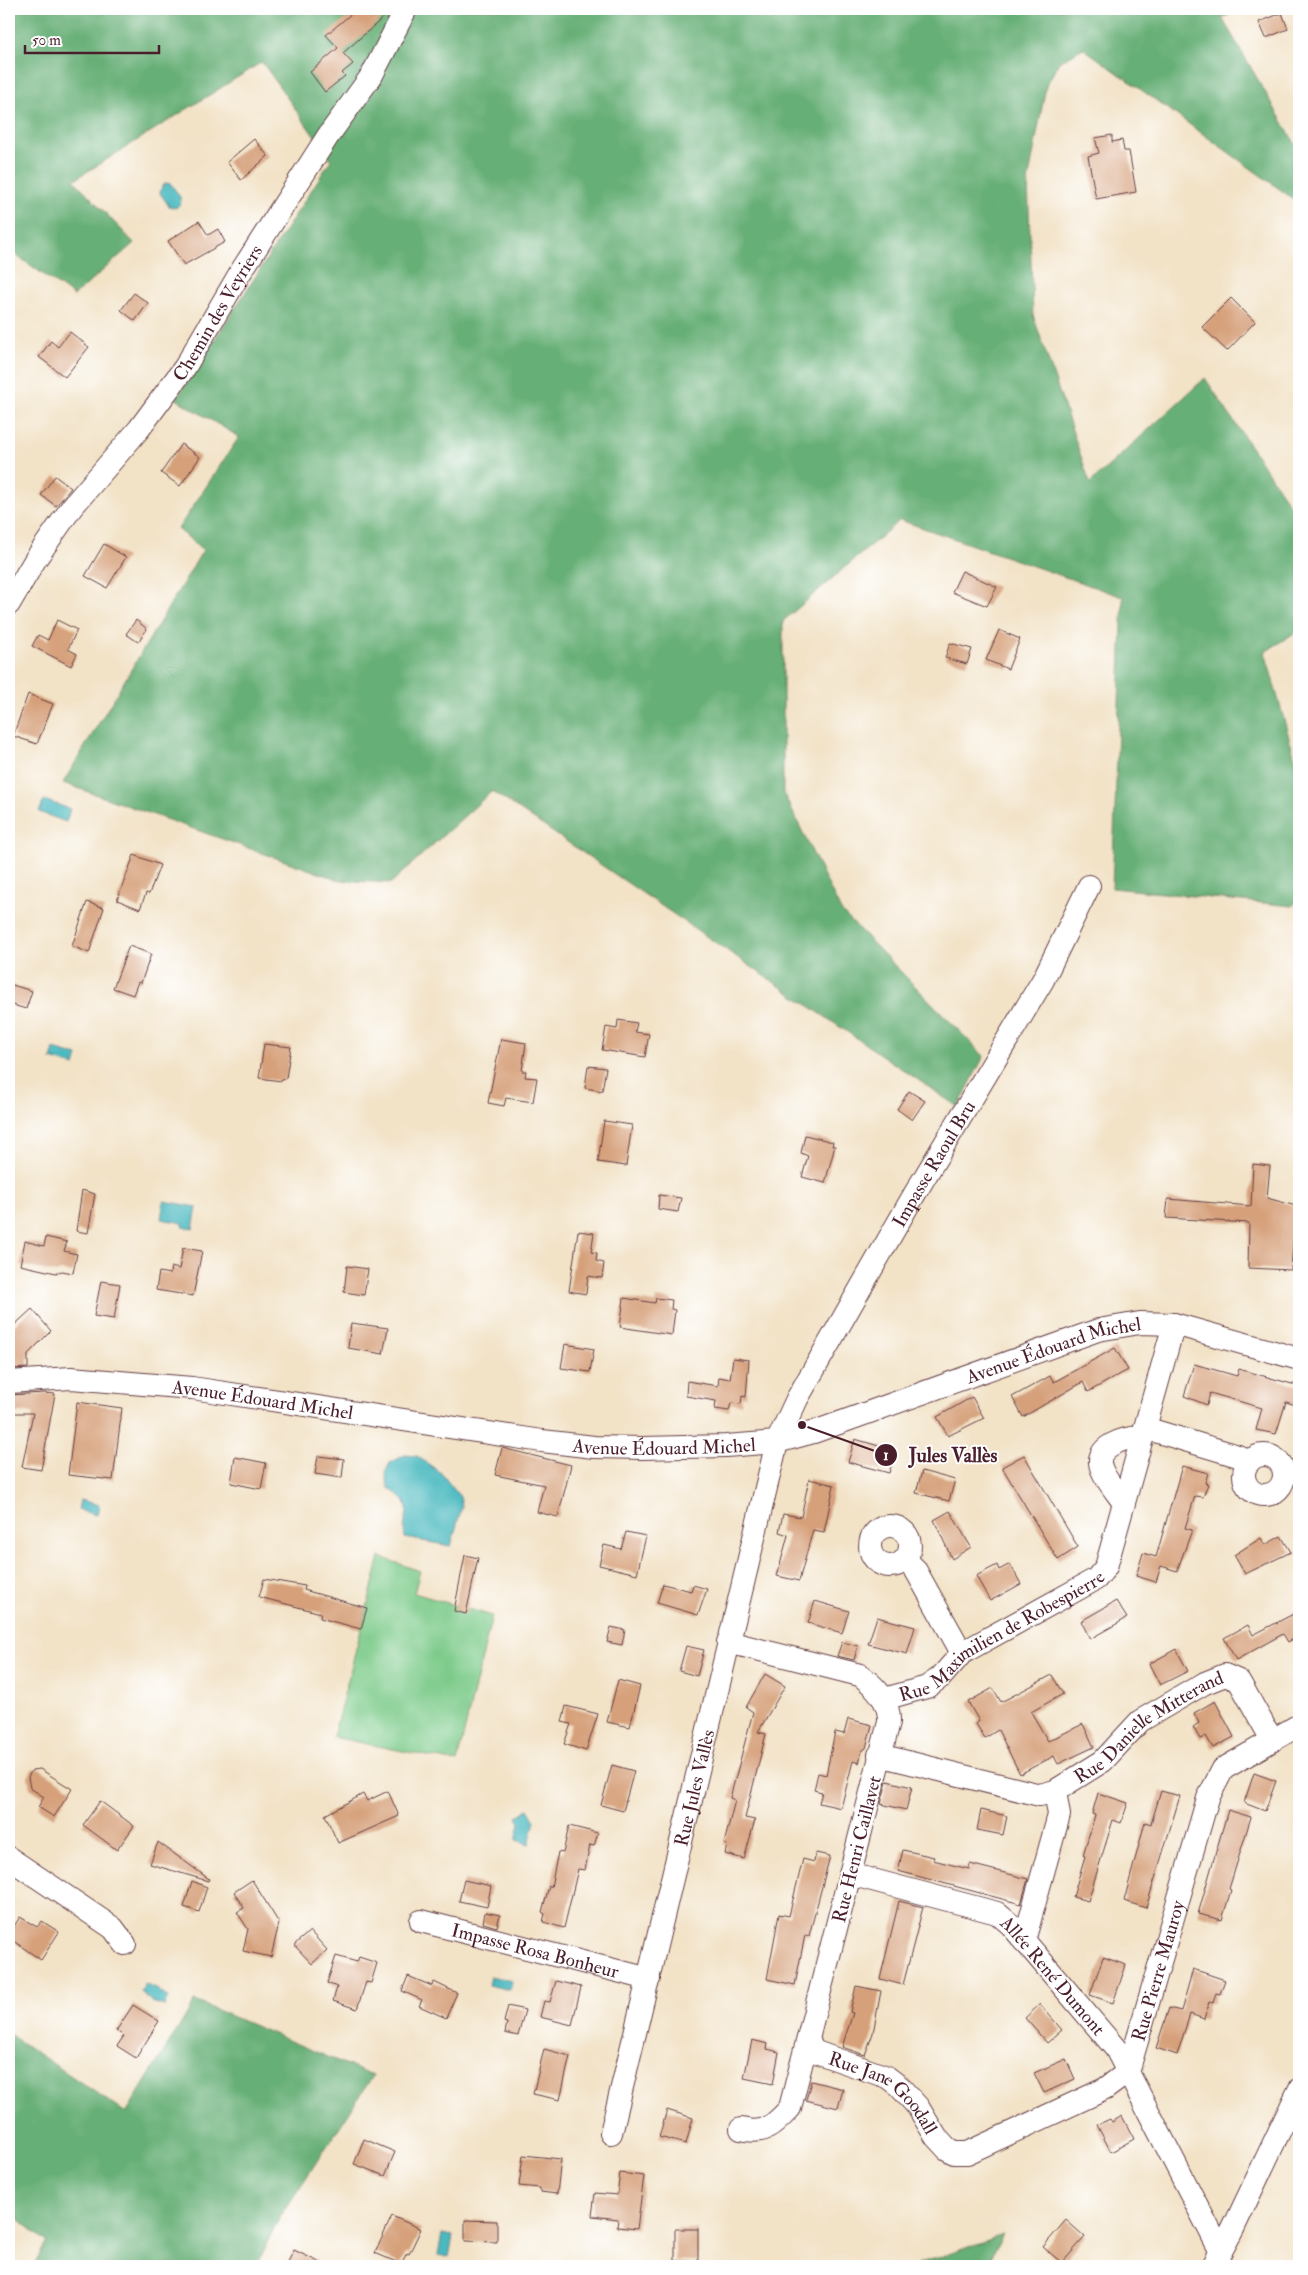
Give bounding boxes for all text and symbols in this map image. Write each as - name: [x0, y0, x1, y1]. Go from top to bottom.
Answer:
- scale bar: [25, 22, 159, 54]
- text: 50 m: [32, 31, 61, 50]
- street label: Chemin des Veyriers: [168, 240, 268, 386]
- street label: Impasse Raoul Bru: [887, 1096, 981, 1232]
- street label: Avenue Édouard Michel: [962, 1312, 1143, 1390]
- street label: Avenue Édouard Michel: [170, 1375, 355, 1425]
- street label: Avenue Édouard Michel: [570, 1433, 757, 1461]
- callout: Jules Vallès: [873, 1437, 1007, 1472]
- text: Jules Vallès: [908, 1443, 997, 1468]
- text: 1: [883, 1446, 889, 1465]
- street label: Rue Maximilien de Robespierre: [896, 1566, 1111, 1707]
- street label: Rue Danielle Mitterand: [1070, 1666, 1228, 1789]
- street label: Rue Jules Vallès: [669, 1727, 721, 1849]
- street label: Rue Henri Caillavet: [827, 1773, 887, 1925]
- street label: Rue Pierre Mauroy: [1127, 1897, 1191, 2044]
- street label: Allée René Dumont: [995, 1910, 1110, 2041]
- street label: Impasse Rosa Bonheur: [449, 1918, 621, 1984]
- street label: Rue Jane Goodall: [825, 2046, 943, 2139]

